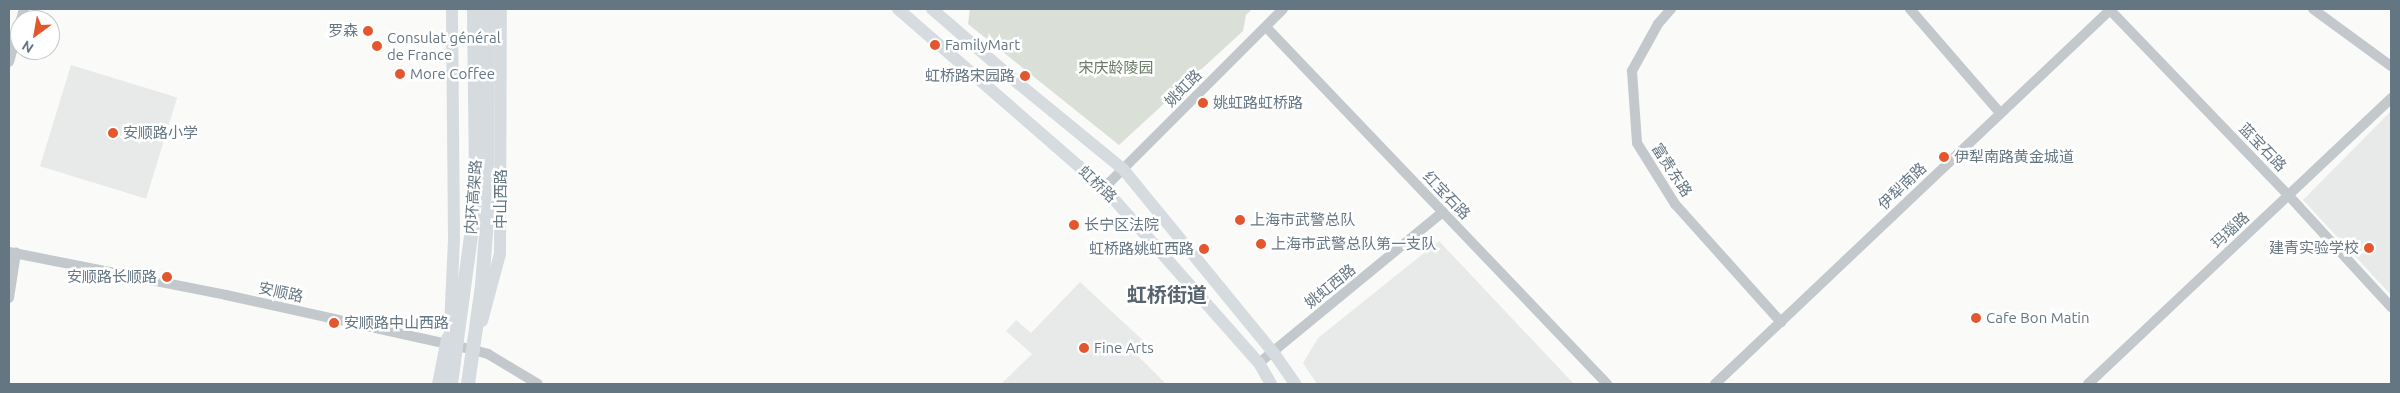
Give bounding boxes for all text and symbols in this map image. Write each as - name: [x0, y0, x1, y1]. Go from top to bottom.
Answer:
- north arrow: [10, 10, 60, 60]
- place label: 罗森: [328, 22, 358, 40]
- marker: 罗森: [362, 25, 374, 37]
- place label: Consulat général de France: [387, 28, 501, 63]
- place label: FamilyMart: [945, 36, 1020, 54]
- text: N: [19, 37, 36, 56]
- marker: FamilyMart: [929, 39, 941, 51]
- marker: Consulat général de France: [371, 40, 383, 52]
- park label: 宋庆龄陵园: [1079, 59, 1153, 77]
- place label: More Coffee: [410, 65, 495, 83]
- street label: 姚虹路: [1161, 66, 1205, 110]
- place label: 虹桥路宋园路: [925, 67, 1015, 85]
- marker: More Coffee: [394, 68, 406, 80]
- marker: 虹桥路宋园路: [1019, 70, 1031, 82]
- place label: 姚虹路虹桥路: [1213, 94, 1303, 112]
- marker: 姚虹路虹桥路: [1197, 97, 1209, 109]
- street label: 蓝宝石路: [2236, 119, 2290, 175]
- place label: 安顺路小学: [123, 124, 198, 142]
- marker: 安顺路小学: [107, 127, 119, 139]
- street label: 富贵东路: [1648, 140, 1696, 200]
- place label: 伊犁南路黄金城道: [1954, 148, 2074, 166]
- marker: 伊犁南路黄金城道: [1938, 151, 1950, 163]
- street label: 内环高架路: [461, 159, 485, 235]
- street label: 伊犁南路: [1874, 159, 1930, 213]
- street label: 虹桥路: [1075, 162, 1121, 206]
- street label: 红宝石路: [1420, 167, 1474, 223]
- street label: 中山西路: [492, 169, 510, 229]
- street label: 玛瑙路: [2207, 208, 2253, 252]
- place label: 上海市武警总队: [1250, 211, 1355, 229]
- marker: 上海市武警总队: [1234, 214, 1246, 226]
- place label: 长宁区法院: [1084, 216, 1159, 234]
- marker: 长宁区法院: [1068, 219, 1080, 231]
- place label: 上海市武警总队第一支队: [1271, 235, 1436, 253]
- marker: 上海市武警总队第一支队: [1255, 238, 1267, 250]
- place label: 建青实验学校: [2269, 239, 2359, 257]
- place label: 虹桥路姚虹西路: [1089, 240, 1194, 258]
- marker: 建青实验学校: [2363, 242, 2375, 254]
- marker: 虹桥路姚虹西路: [1198, 243, 1210, 255]
- street label: 姚虹西路: [1301, 260, 1359, 312]
- place label: 安顺路长顺路: [67, 268, 157, 286]
- marker: 安顺路长顺路: [161, 271, 173, 283]
- street label: 安顺路: [257, 279, 305, 305]
- district label: 虹桥街道: [1127, 282, 1207, 306]
- place label: Cafe Bon Matin: [1986, 309, 2089, 327]
- marker: Cafe Bon Matin: [1970, 312, 1982, 324]
- place label: 安顺路中山西路: [344, 314, 449, 332]
- marker: 安顺路中山西路: [328, 317, 340, 329]
- place label: Fine Arts: [1094, 339, 1154, 357]
- marker: Fine Arts: [1078, 342, 1090, 354]

